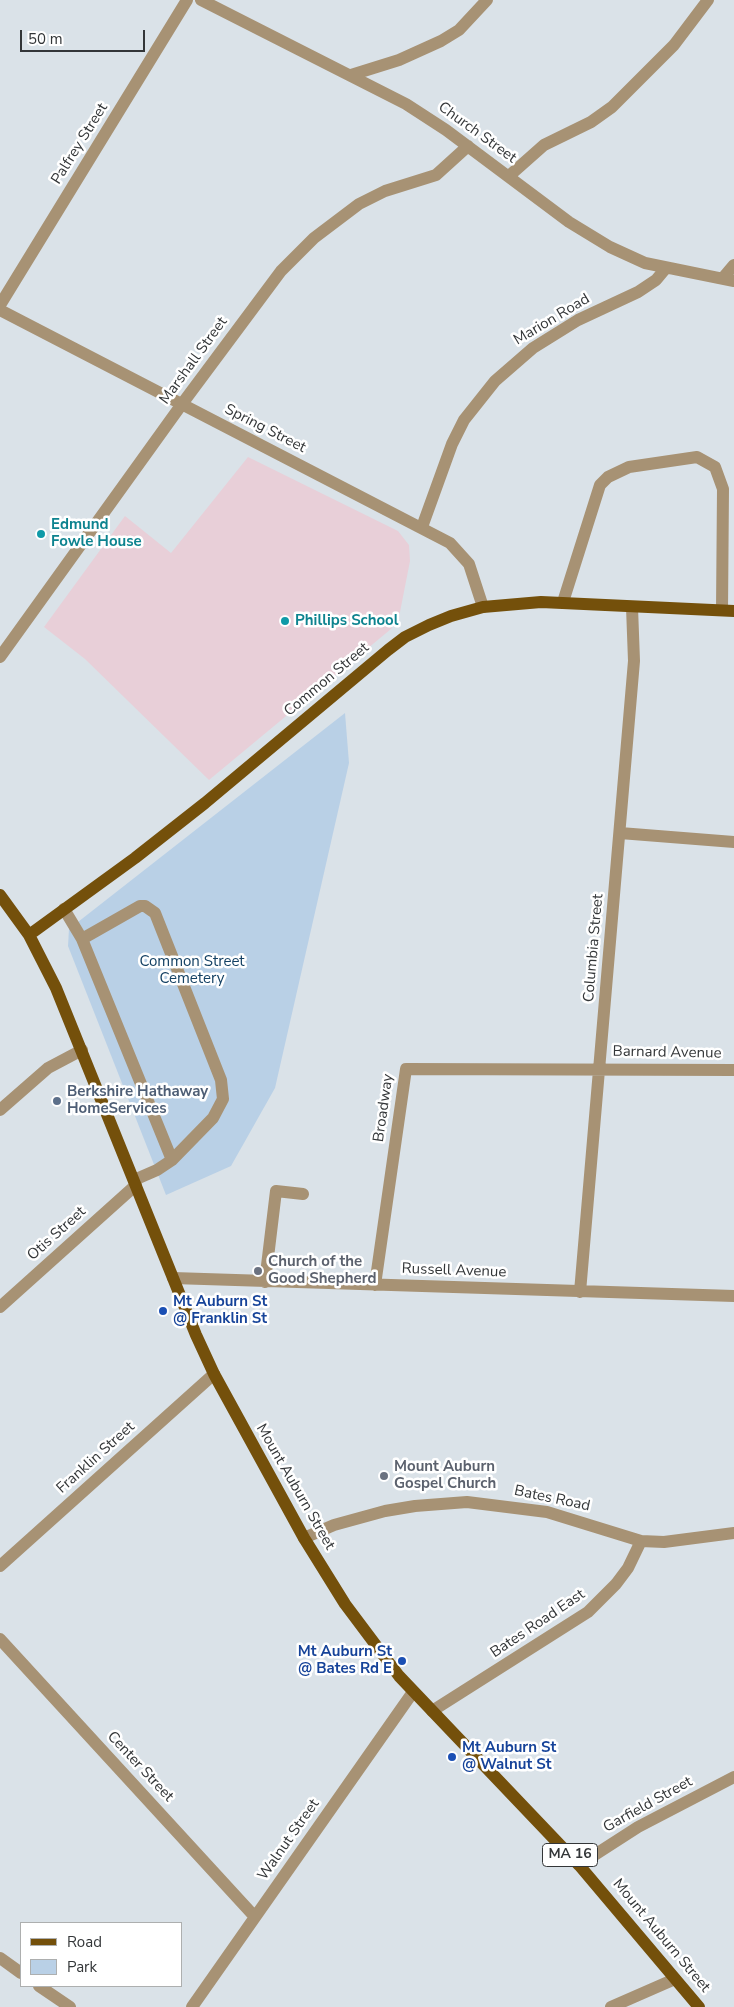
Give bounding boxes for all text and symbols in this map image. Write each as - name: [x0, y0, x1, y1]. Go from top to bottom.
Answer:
- scale bar: [22, 20, 148, 52]
- text: 50 m: [28, 29, 63, 49]
- street label: Church Street: [434, 99, 520, 167]
- street label: Palfrey Street: [48, 100, 112, 188]
- street label: Marion Road: [511, 290, 593, 350]
- street label: Marshall Street: [156, 314, 232, 408]
- street label: Spring Street: [221, 401, 309, 457]
- place label: Edmund Fowle House: [51, 516, 142, 551]
- marker: Edmund Fowle House: [35, 528, 47, 540]
- place label: Phillips School: [295, 612, 399, 630]
- marker: Phillips School: [279, 615, 291, 627]
- street label: Common Street: [281, 639, 373, 721]
- street label: Columbia Street: [580, 893, 608, 1003]
- park label: Common Street Cemetery: [139, 953, 245, 988]
- street label: Barnard Avenue: [612, 1043, 722, 1063]
- street label: Broadway: [370, 1073, 398, 1143]
- place label: Berkshire Hathaway HomeServices: [67, 1083, 208, 1118]
- marker: Berkshire Hathaway HomeServices: [51, 1095, 63, 1107]
- street label: Otis Street: [24, 1203, 90, 1265]
- place label: Church of the Good Shepherd: [268, 1253, 376, 1288]
- street label: Russell Avenue: [401, 1260, 507, 1282]
- marker: Church of the Good Shepherd: [252, 1265, 264, 1277]
- place label: Mt Auburn St @ Franklin St: [173, 1293, 267, 1328]
- marker: Mt Auburn St @ Franklin St: [157, 1305, 169, 1317]
- street label: Franklin Street: [53, 1418, 139, 1498]
- street label: Mount Auburn Street: [252, 1421, 338, 1553]
- place label: Mount Auburn Gospel Church: [394, 1458, 496, 1493]
- marker: Mount Auburn Gospel Church: [378, 1470, 390, 1482]
- street label: Bates Road: [512, 1482, 592, 1516]
- street label: Bates Road East: [487, 1586, 589, 1662]
- place label: Mt Auburn St @ Bates Rd E: [298, 1643, 392, 1678]
- marker: Mt Auburn St @ Bates Rd E: [396, 1655, 408, 1667]
- street label: Center Street: [103, 1728, 177, 1806]
- place label: Mt Auburn St @ Walnut St: [462, 1739, 556, 1774]
- marker: Mt Auburn St @ Walnut St: [446, 1751, 458, 1763]
- street label: Garfield Street: [600, 1773, 696, 1837]
- street label: Walnut Street: [254, 1796, 324, 1884]
- road number: MA 16: [542, 1844, 598, 1866]
- street label: Mount Auburn Street: [608, 1876, 714, 1996]
- legend: [20, 1922, 182, 1987]
- text: Road: [67, 1932, 102, 1952]
- text: Park: [67, 1957, 97, 1977]

